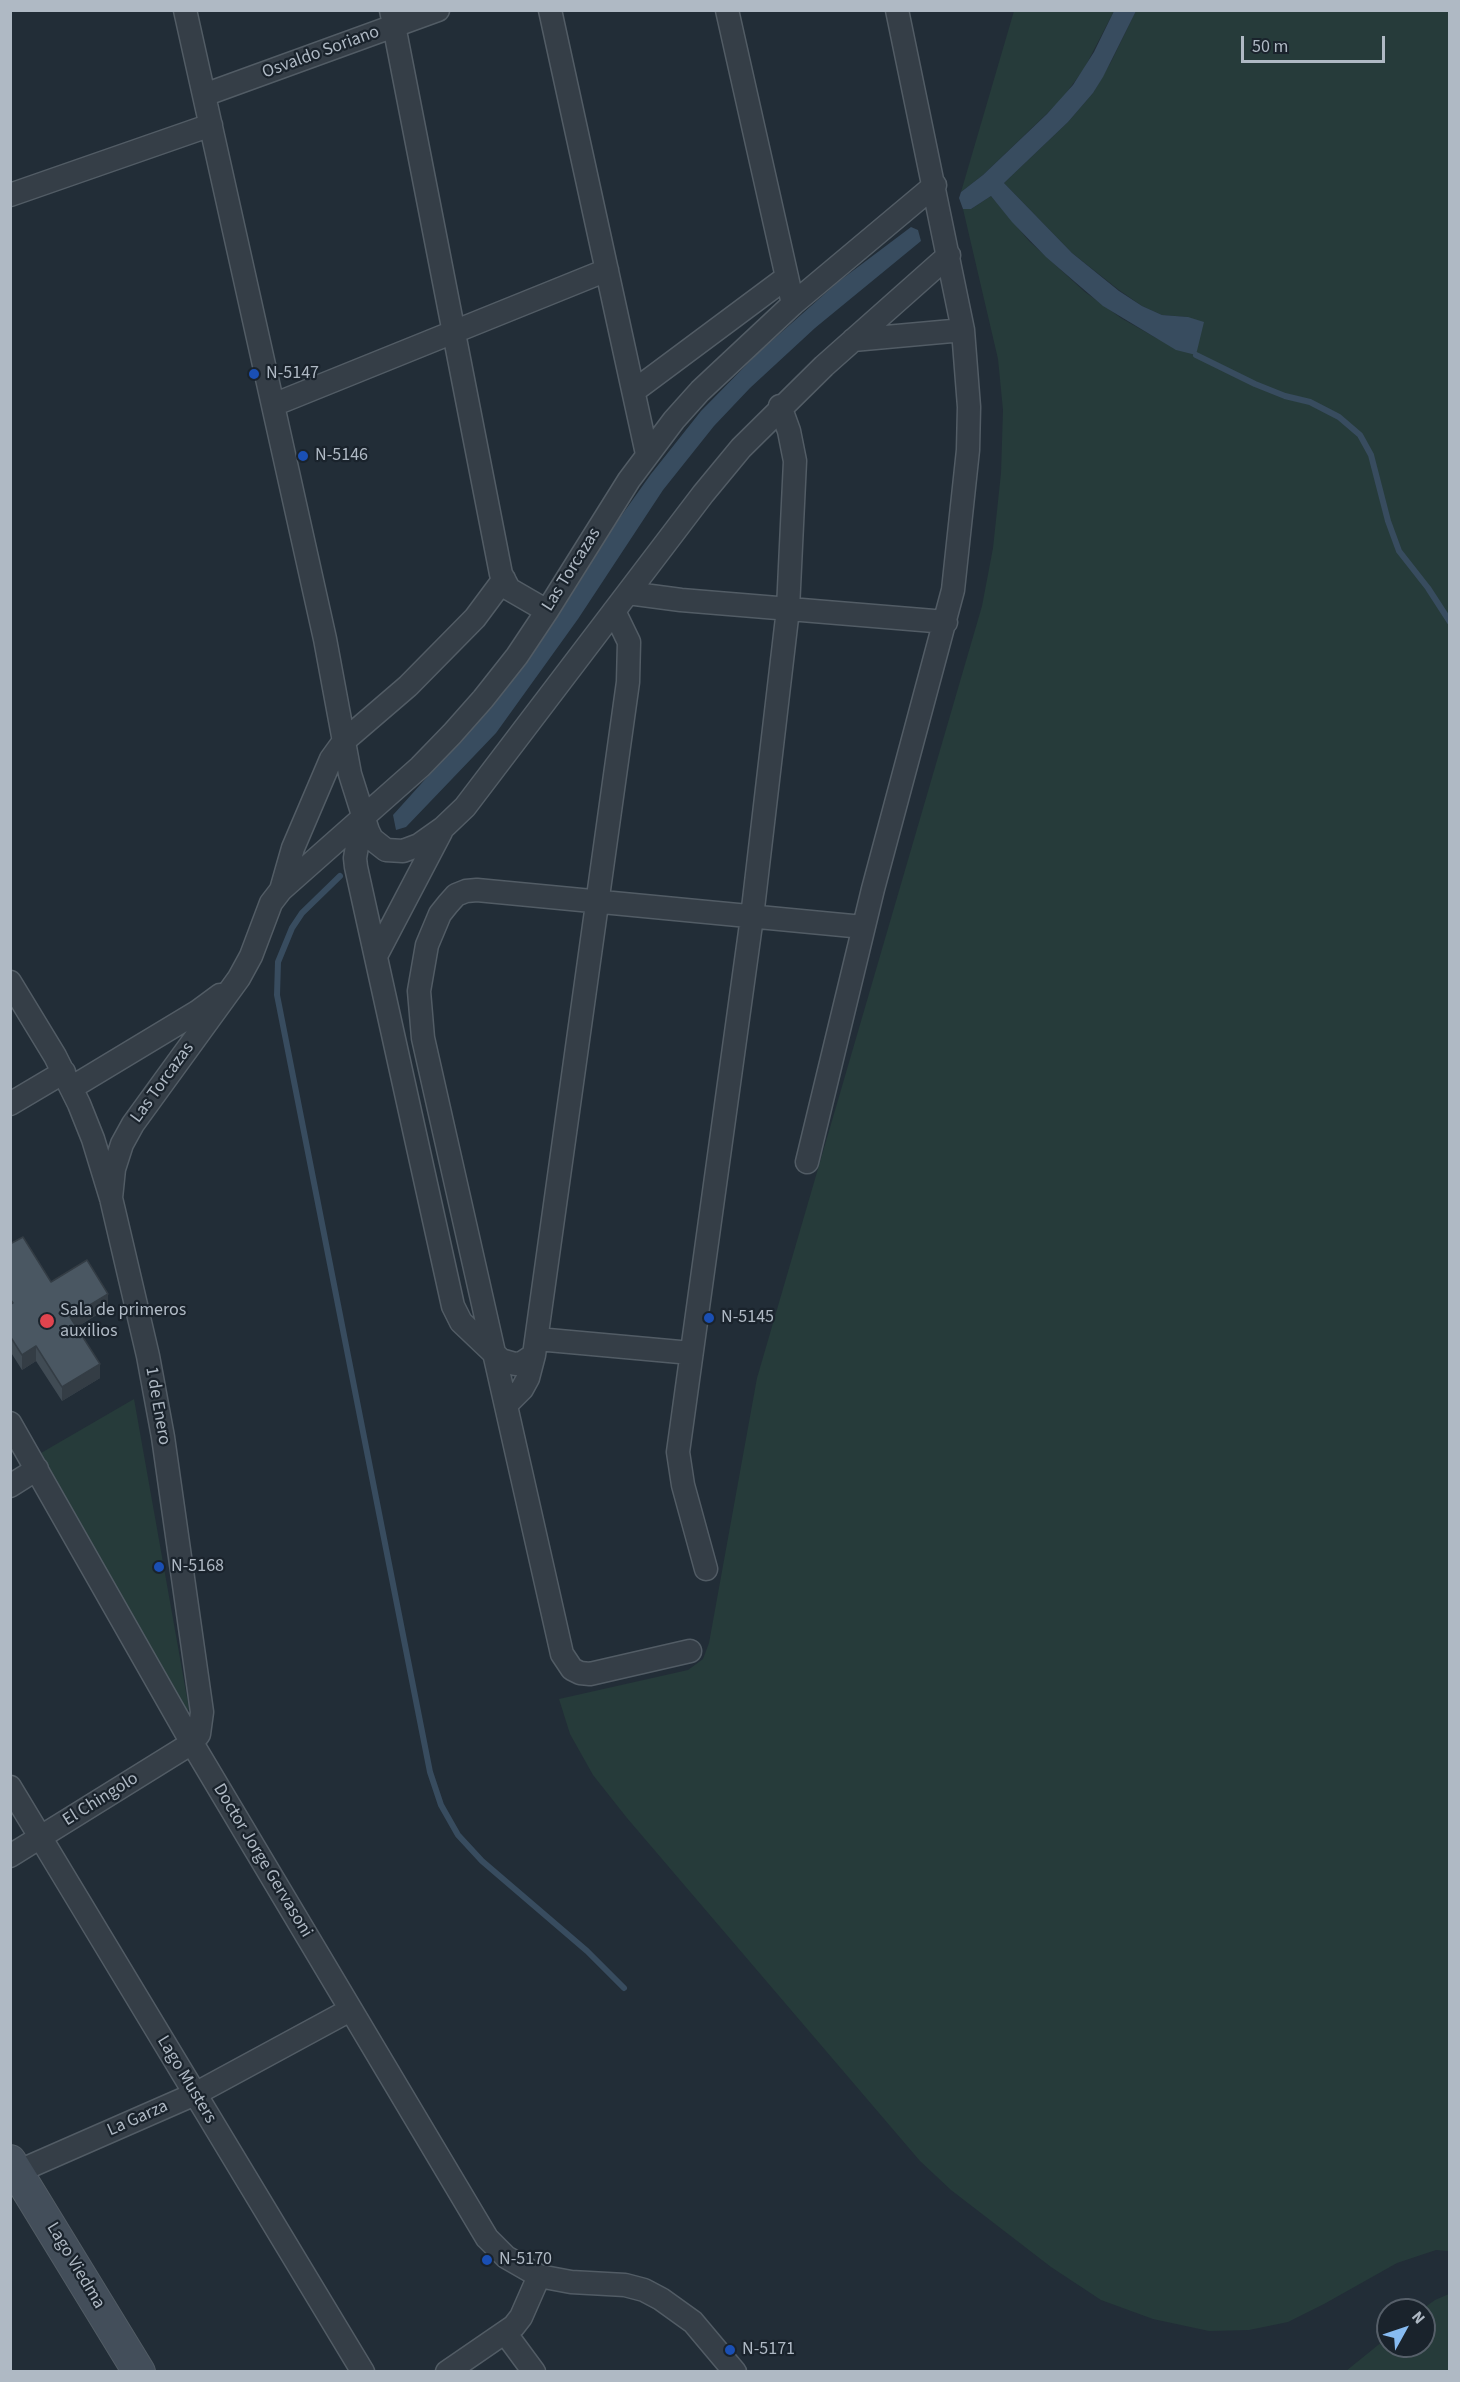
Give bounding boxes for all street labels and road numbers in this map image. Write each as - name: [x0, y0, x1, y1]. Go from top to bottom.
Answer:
- street label: Osvaldo Soriano: [259, 22, 383, 84]
- street label: Las Torcazas: [538, 524, 606, 616]
- street label: Las Torcazas: [127, 1039, 199, 1127]
- street label: 1 de Enero: [139, 1365, 175, 1447]
- street label: El Chingolo: [59, 1768, 143, 1832]
- street label: Doctor Jorge Gervasoni: [208, 1780, 316, 1942]
- street label: Lago Musters: [151, 2032, 221, 2128]
- street label: La Garza: [104, 2096, 172, 2142]
- street label: Lago Viedma: [41, 2219, 109, 2313]

